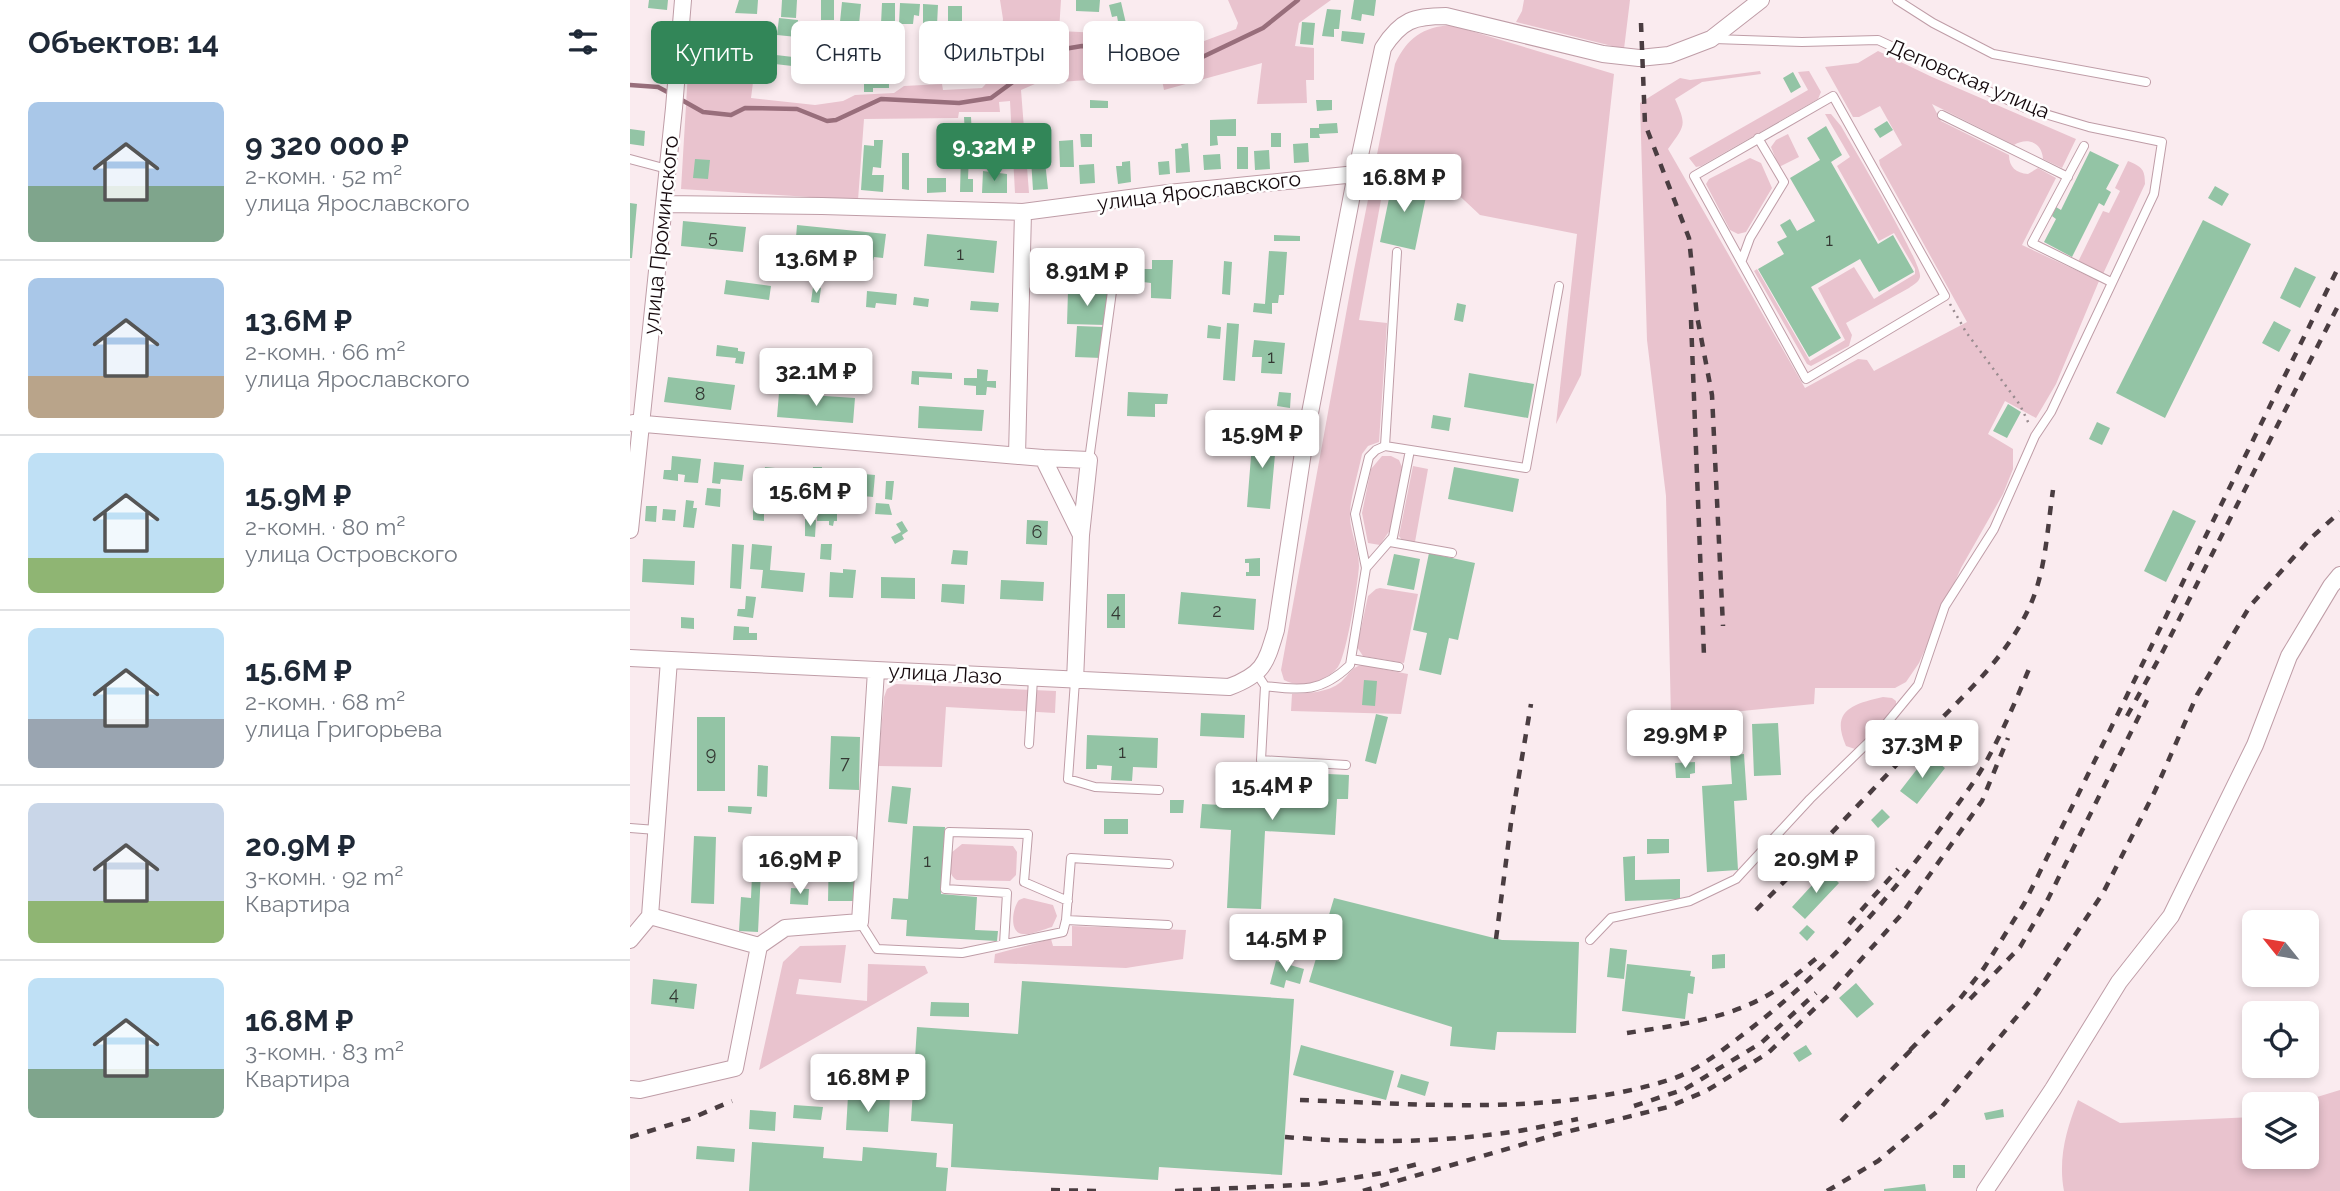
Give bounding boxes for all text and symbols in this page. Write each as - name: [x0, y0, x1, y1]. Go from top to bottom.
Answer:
- chip: Купить: [651, 21, 777, 84]
- chip: Снять: [791, 21, 905, 84]
- chip: Фильтры: [919, 21, 1069, 84]
- chip: Новое: [1083, 21, 1204, 84]
- icon: filters: [564, 23, 602, 61]
- text: Объектов: 14: [28, 25, 219, 60]
- street label: Деповская улица: [1885, 33, 2054, 124]
- pin: 9.32M ₽: [929, 124, 1059, 183]
- text: 9 320 000 ₽: [245, 127, 409, 162]
- icon: home: [84, 130, 168, 214]
- text: 9.32M ₽: [952, 132, 1036, 159]
- street label: улица Проминского: [638, 134, 683, 336]
- pin: 16.8M ₽: [1339, 154, 1469, 214]
- text: 2-комн. · 52 m²: [245, 162, 402, 189]
- text: 16.8M ₽: [1362, 163, 1446, 190]
- street label: улица Ярославского: [1096, 166, 1302, 215]
- text: улица Ярославского: [245, 189, 470, 216]
- house number: 5: [708, 226, 718, 247]
- house number: 1: [1825, 229, 1833, 250]
- pin: 13.6M ₽: [751, 236, 881, 295]
- house number: 1: [956, 243, 964, 264]
- text: 13.6M ₽: [775, 244, 857, 271]
- pin: 8.91M ₽: [1022, 248, 1152, 308]
- text: 8.91M ₽: [1046, 257, 1128, 284]
- text: 13.6M ₽: [245, 303, 352, 338]
- icon: home: [84, 306, 168, 390]
- text: 2-комн. · 66 m²: [245, 338, 405, 365]
- house number: 1: [1267, 346, 1275, 367]
- pin: 32.1M ₽: [751, 348, 881, 408]
- text: 32.1M ₽: [775, 357, 857, 384]
- text: улица Ярославского: [245, 365, 470, 392]
- house number: 8: [695, 383, 705, 404]
- pin: 15.9M ₽: [1197, 410, 1327, 470]
- text: 15.9M ₽: [1221, 419, 1303, 446]
- pin: 15.6M ₽: [745, 468, 875, 528]
- text: 15.6M ₽: [769, 477, 851, 504]
- text: 15.9M ₽: [245, 478, 351, 513]
- icon: home: [84, 481, 168, 565]
- text: 2-комн. · 80 m²: [245, 513, 405, 540]
- house number: 6: [1032, 521, 1043, 542]
- text: улица Островского: [245, 540, 458, 567]
- house number: 4: [1111, 600, 1121, 621]
- house number: 2: [1212, 600, 1222, 621]
- text: 15.6M ₽: [245, 653, 352, 688]
- icon: home: [84, 656, 168, 740]
- street label: улица Лазо: [888, 658, 1002, 689]
- text: 2-комн. · 68 m²: [245, 688, 405, 715]
- pin: 29.9M ₽: [1620, 710, 1750, 770]
- text: улица Григорьева: [245, 715, 442, 742]
- text: 29.9M ₽: [1643, 719, 1727, 746]
- pin: 37.3M ₽: [1857, 720, 1987, 780]
- text: 37.3M ₽: [1881, 729, 1963, 756]
- house number: 1: [1118, 741, 1126, 762]
- house number: 9: [706, 743, 716, 764]
- house number: 7: [840, 752, 850, 773]
- pin: 15.4M ₽: [1207, 762, 1337, 822]
- text: 15.4M ₽: [1231, 771, 1313, 798]
- text: 20.9M ₽: [245, 828, 355, 863]
- icon: home: [84, 831, 168, 915]
- pin: 16.9M ₽: [735, 836, 865, 896]
- pin: 20.9M ₽: [1751, 836, 1881, 895]
- text: 20.9M ₽: [1774, 844, 1858, 871]
- text: 16.9M ₽: [759, 845, 841, 872]
- house number: 1: [923, 850, 931, 871]
- text: 3-комн. · 92 m²: [245, 863, 403, 890]
- text: Квартира: [245, 890, 350, 917]
- north arrow: [2242, 910, 2319, 987]
- map controls: [2242, 910, 2319, 1169]
- pin: 14.5M ₽: [1221, 914, 1351, 974]
- text: 14.5M ₽: [1245, 923, 1327, 950]
- house number: 4: [669, 983, 679, 1004]
- button: locate: [2242, 1001, 2319, 1078]
- text: 16.8M ₽: [245, 1003, 353, 1038]
- icon: home: [84, 1006, 168, 1090]
- text: 3-комн. · 83 m²: [245, 1038, 404, 1065]
- pin: 16.8M ₽: [803, 1054, 933, 1114]
- text: 16.8M ₽: [826, 1063, 910, 1090]
- text: Квартира: [245, 1065, 350, 1092]
- button: layers: [2242, 1092, 2319, 1169]

